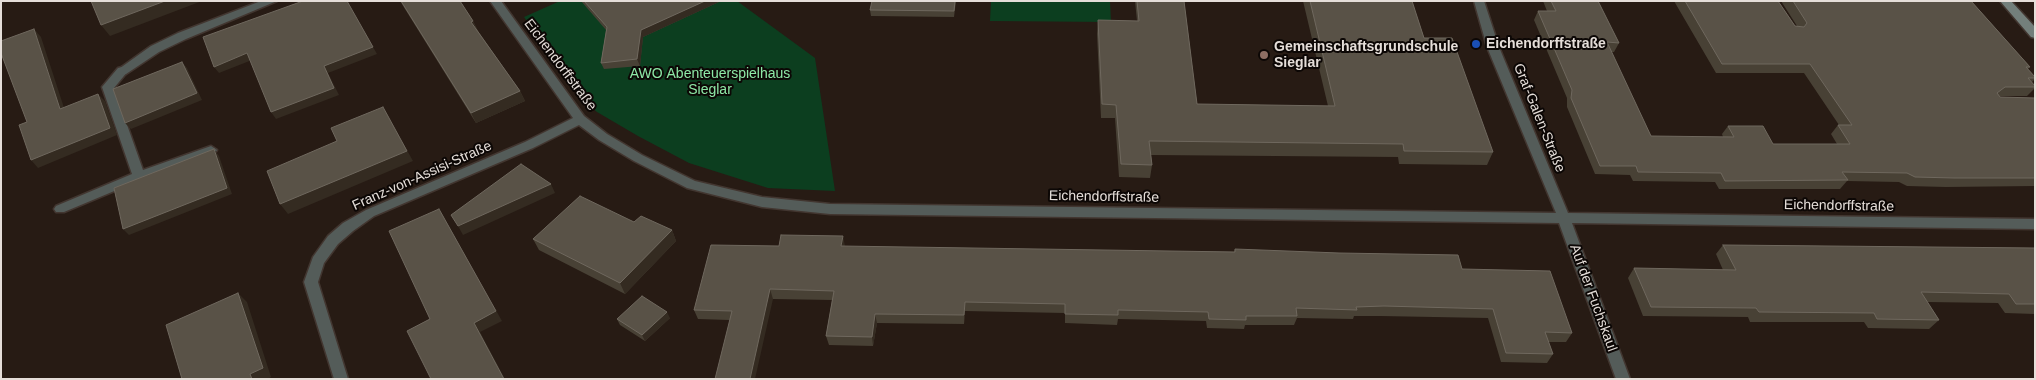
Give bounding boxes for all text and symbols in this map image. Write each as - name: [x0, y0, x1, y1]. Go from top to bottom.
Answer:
- street label: Eichendorffstraße: [520, 16, 600, 114]
- place label: Eichendorffstraße: [1486, 36, 1606, 52]
- marker: Eichendorffstraße: [1470, 38, 1482, 50]
- place label: Gemeinschaftsgrundschule Sieglar: [1274, 39, 1458, 72]
- marker: Gemeinschaftsgrundschule Sieglar: [1258, 49, 1270, 61]
- street label: Graf-Galen-Straße: [1509, 61, 1569, 175]
- park label: AWO Abenteuerspielhaus Sieglar: [630, 66, 790, 98]
- street label: Franz-von-Assisi-Straße: [350, 138, 494, 214]
- street label: Eichendorffstraße: [1049, 188, 1159, 206]
- street label: Eichendorffstraße: [1784, 197, 1894, 215]
- street label: Auf der Fuchskaul: [1566, 242, 1620, 354]

